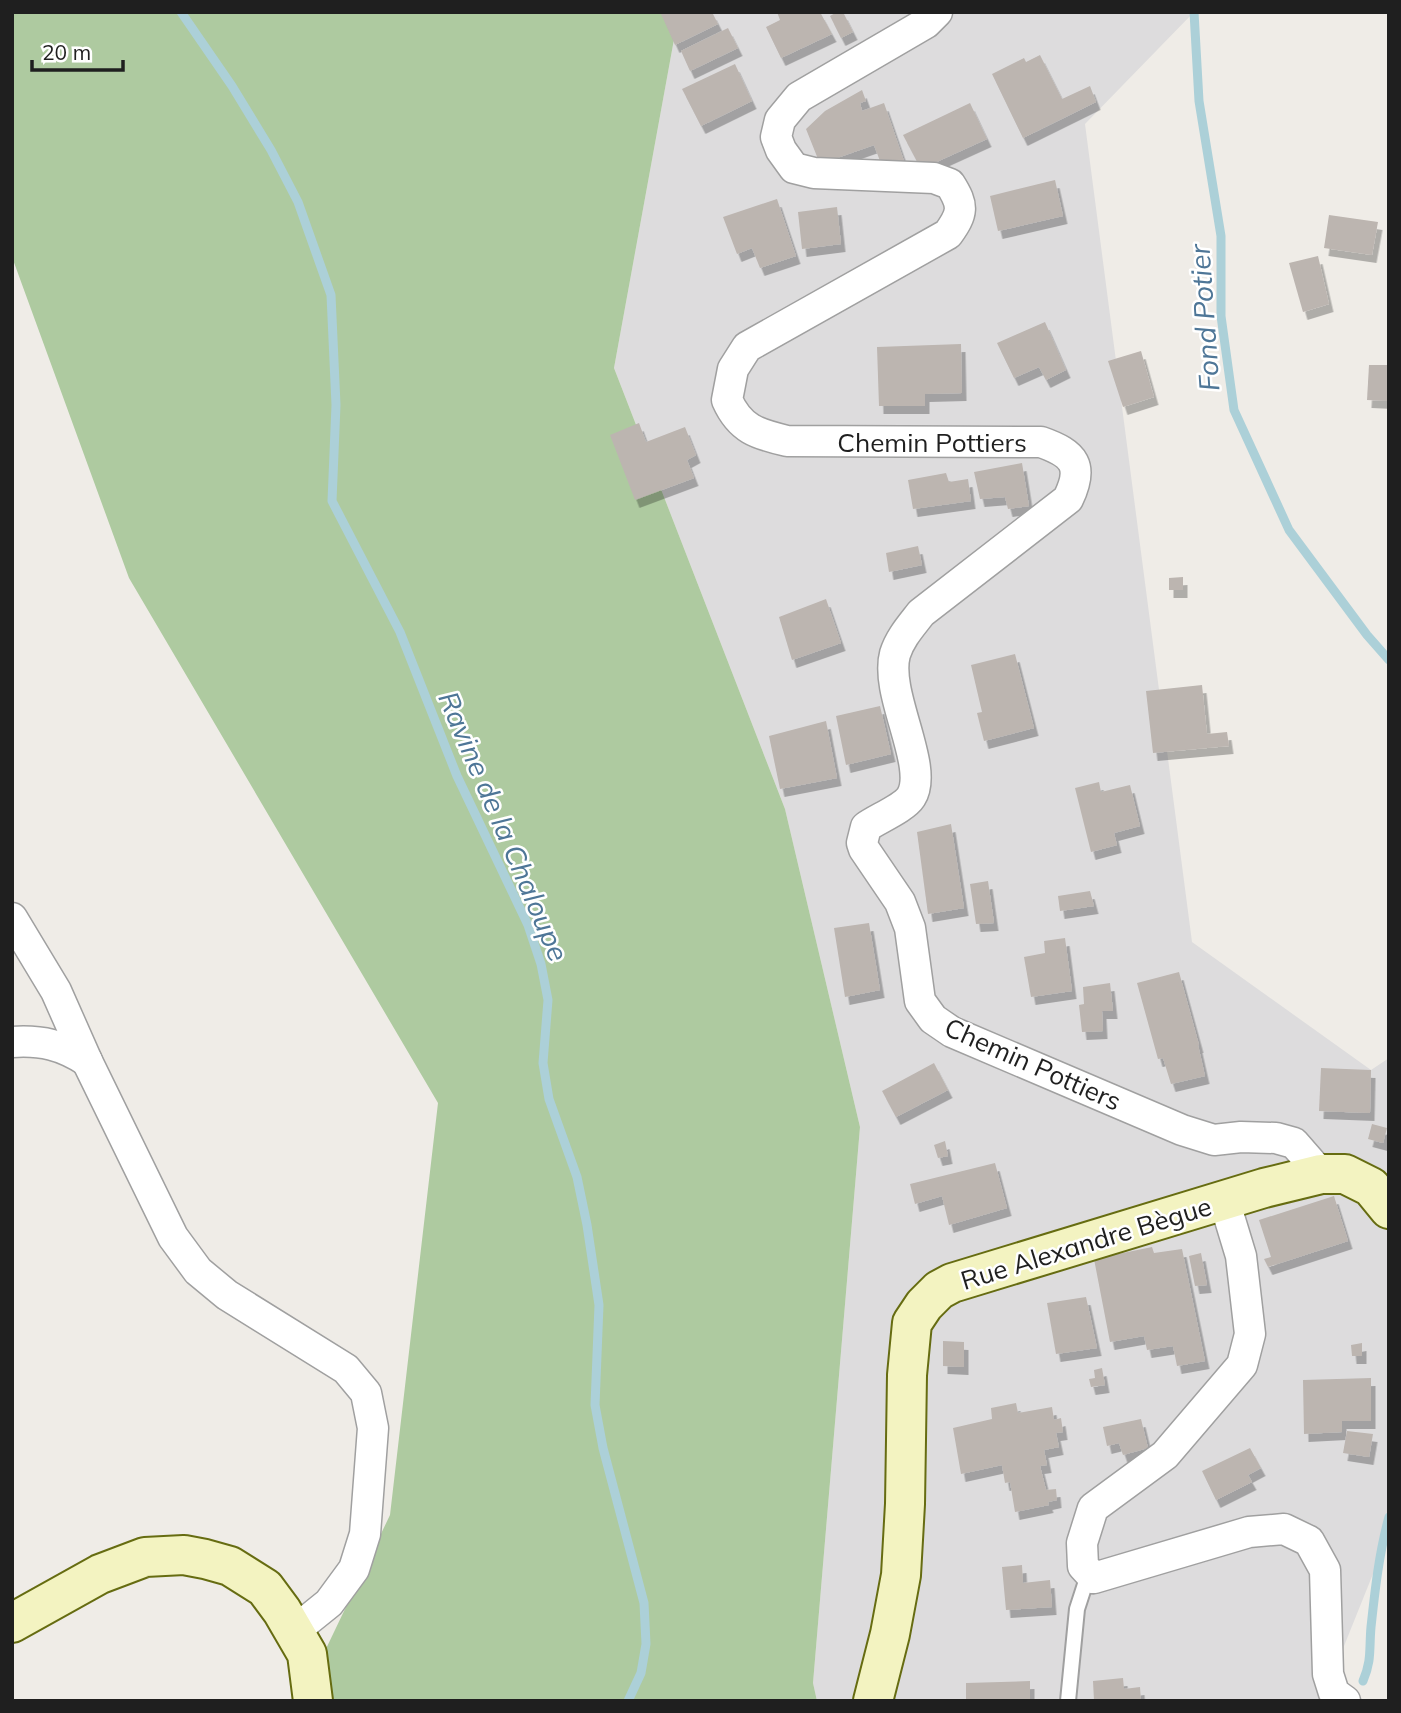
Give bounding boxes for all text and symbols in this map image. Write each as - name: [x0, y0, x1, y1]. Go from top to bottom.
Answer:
- scale bar: [32, 28, 122, 72]
- text: 20 m: [42, 39, 91, 65]
- water label: Fond Potier: [1181, 242, 1227, 393]
- street label: Chemin Pottiers: [837, 426, 1027, 459]
- water label: Ravine de la Chaloupe: [431, 686, 577, 966]
- street label: Chemin Pottiers: [940, 1010, 1126, 1118]
- street label: Rue Alexandre Bègue: [957, 1189, 1215, 1297]

